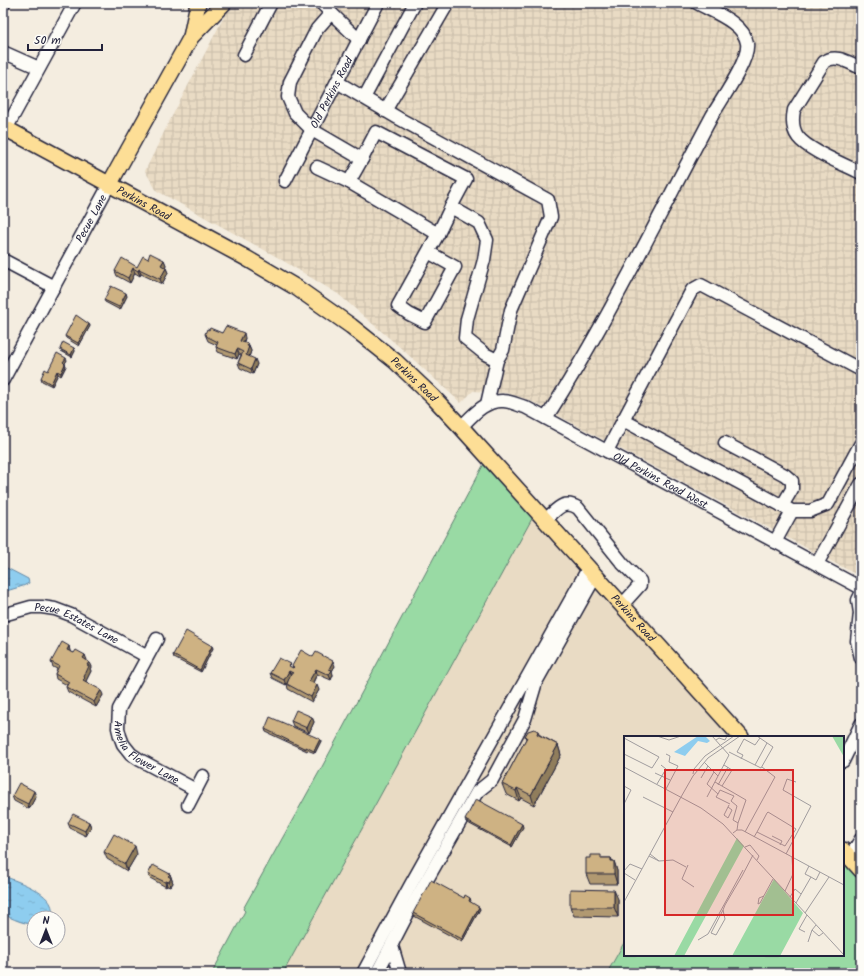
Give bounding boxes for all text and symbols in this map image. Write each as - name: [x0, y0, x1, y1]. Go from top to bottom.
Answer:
- scale bar: [28, 26, 102, 52]
- text: 50 m: [34, 31, 61, 50]
- street label: Old Perkins Road: [306, 53, 359, 132]
- street label: Perkins Road: [113, 182, 174, 226]
- street label: Pecue Lane: [71, 191, 112, 246]
- street label: Perkins Road: [386, 353, 442, 407]
- street label: Old Perkins Road West: [609, 448, 712, 514]
- street label: Perkins Road: [606, 590, 660, 647]
- street label: Pecue Estates Lane: [34, 599, 122, 649]
- street label: Amelia Flower Lane: [108, 720, 182, 789]
- inset map: [624, 736, 844, 956]
- north arrow: [26, 910, 66, 950]
- text: N: [43, 912, 50, 930]

